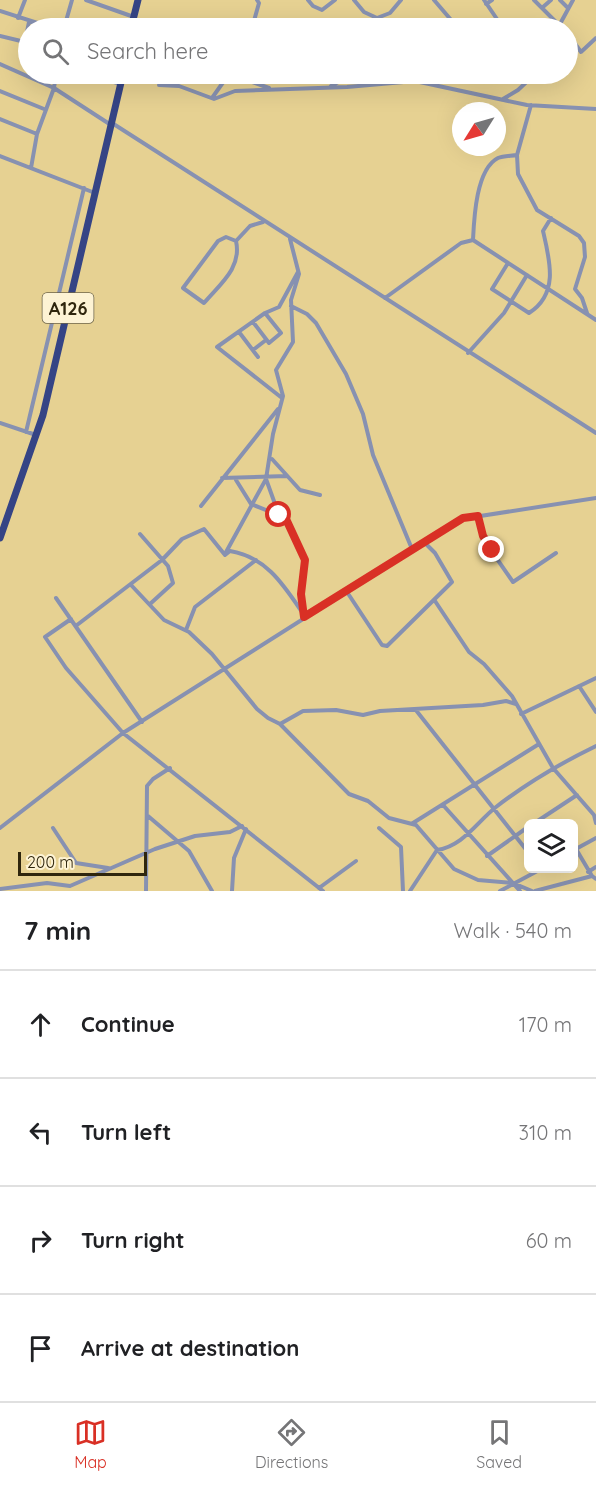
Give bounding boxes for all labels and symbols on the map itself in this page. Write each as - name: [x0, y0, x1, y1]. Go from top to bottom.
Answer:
- north arrow: [452, 102, 506, 156]
- road number: A126: [42, 293, 94, 323]
- route start: [265, 501, 291, 527]
- route end: [478, 536, 504, 562]
- scale bar: [18, 849, 147, 876]

